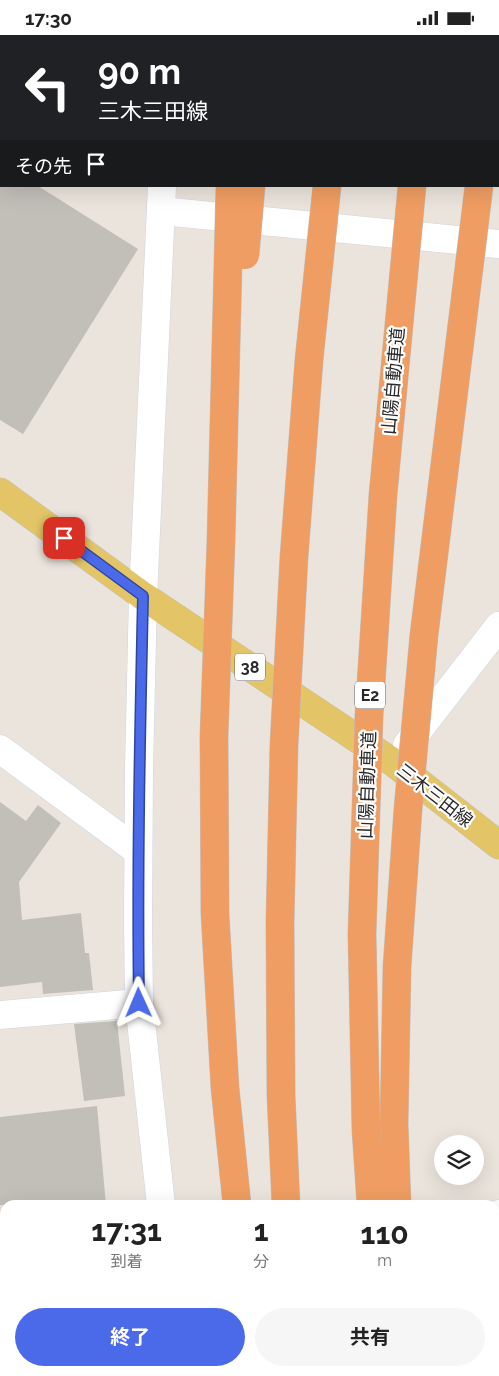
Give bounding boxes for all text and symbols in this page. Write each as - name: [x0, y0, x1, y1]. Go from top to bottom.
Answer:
- text: 17:30: [25, 7, 72, 29]
- text: 90 m: [98, 51, 181, 92]
- icon: left: [15, 55, 80, 120]
- text: 三木三田線: [98, 98, 208, 124]
- icon: arrive: [82, 150, 110, 178]
- text: その先: [15, 155, 72, 177]
- street label: 山陽自動車道: [378, 326, 408, 436]
- pin: [43, 517, 85, 559]
- icon: arrive: [50, 524, 78, 552]
- road number: 38: [235, 653, 265, 681]
- road number: E2: [355, 681, 385, 709]
- street label: 山陽自動車道: [355, 731, 379, 839]
- street label: 三木三田線: [393, 759, 477, 831]
- position arrow: [112, 976, 164, 1028]
- map controls: [434, 1135, 484, 1185]
- button: layers: [434, 1135, 484, 1185]
- text: 17:31: [91, 1213, 162, 1248]
- text: 1: [254, 1213, 269, 1248]
- text: 110: [361, 1216, 409, 1251]
- text: m: [377, 1251, 392, 1270]
- text: 到着: [111, 1252, 143, 1271]
- text: 分: [253, 1252, 269, 1271]
- button: 終了: [15, 1308, 245, 1366]
- button: 共有: [255, 1308, 485, 1366]

